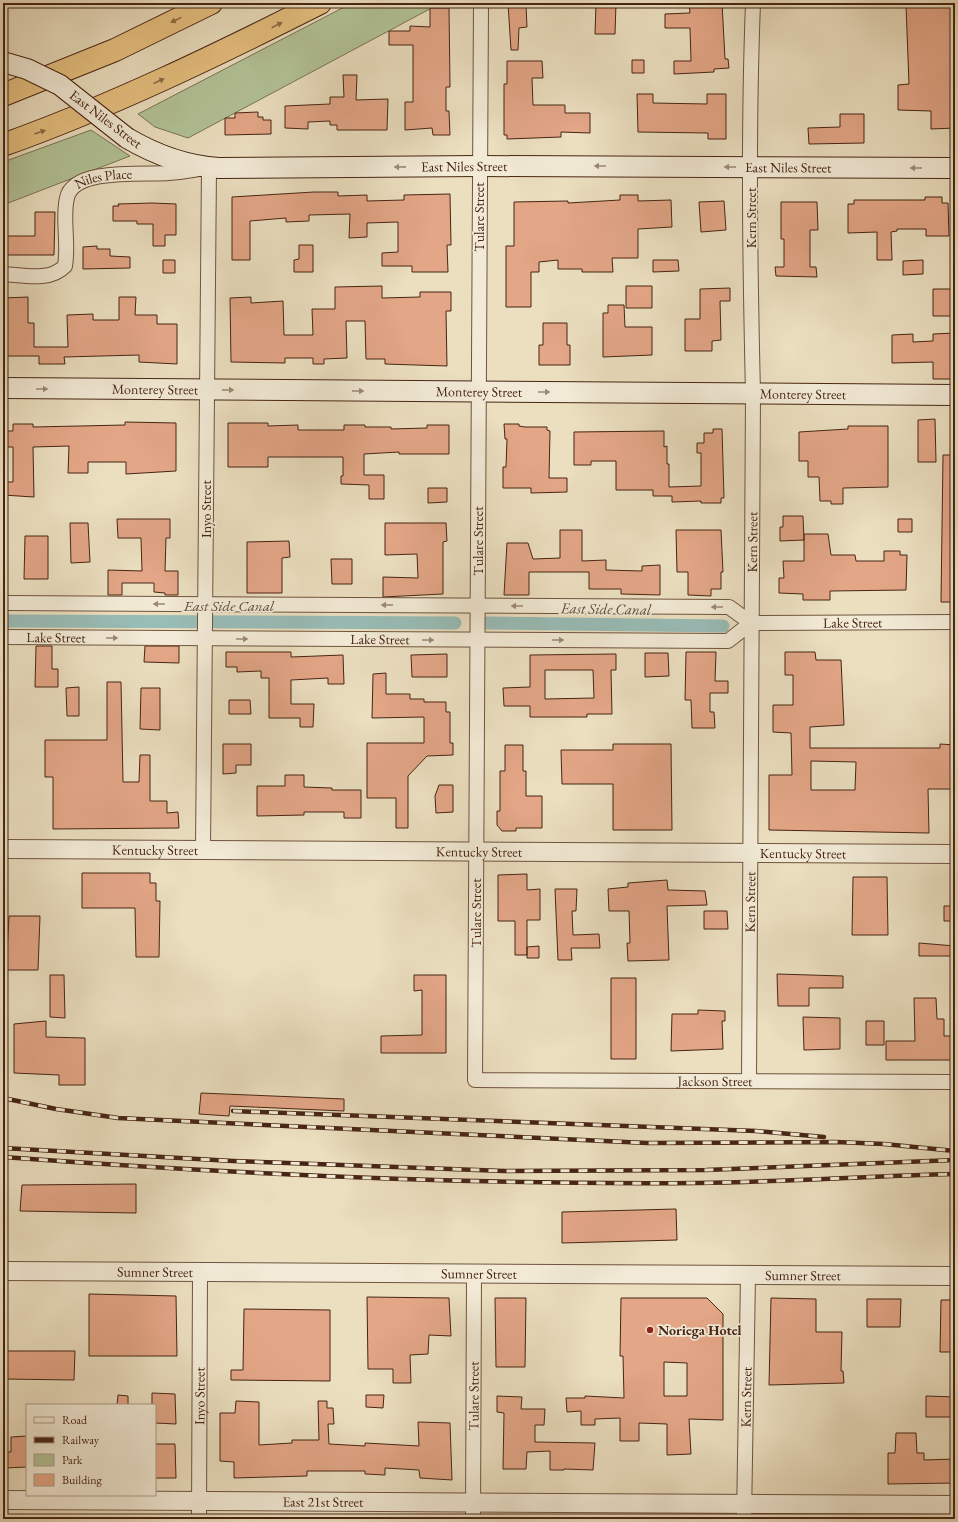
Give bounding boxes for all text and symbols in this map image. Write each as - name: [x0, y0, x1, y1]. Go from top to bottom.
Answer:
- one-way arrow: [171, 17, 182, 23]
- one-way arrow: [271, 22, 282, 28]
- one-way arrow: [154, 78, 165, 84]
- street label: East Niles Street: [66, 86, 146, 153]
- one-way arrow: [34, 128, 46, 134]
- street label: East Niles Street: [421, 157, 508, 175]
- street label: East Niles Street: [745, 158, 832, 176]
- one-way arrow: [394, 163, 406, 170]
- one-way arrow: [593, 163, 606, 169]
- one-way arrow: [723, 164, 736, 170]
- street label: Niles Place: [71, 165, 133, 193]
- one-way arrow: [909, 165, 922, 171]
- street label: Tulare Street: [470, 182, 488, 252]
- street label: Kern Street: [742, 187, 760, 248]
- street label: Monterey Street: [112, 380, 199, 398]
- street label: Monterey Street: [436, 382, 523, 401]
- street label: Monterey Street: [760, 385, 847, 403]
- one-way arrow: [36, 386, 49, 392]
- one-way arrow: [222, 387, 235, 393]
- one-way arrow: [352, 388, 365, 394]
- one-way arrow: [538, 389, 551, 395]
- street label: Inyo Street: [197, 479, 215, 538]
- street label: Tulare Street: [469, 506, 487, 576]
- street label: Kern Street: [743, 511, 761, 572]
- water label: East Side Canal: [183, 596, 275, 615]
- water label: East Side Canal: [560, 598, 652, 619]
- one-way arrow: [152, 601, 165, 607]
- one-way arrow: [380, 602, 393, 608]
- one-way arrow: [510, 603, 523, 609]
- one-way arrow: [710, 604, 723, 610]
- street label: Lake Street: [823, 613, 883, 632]
- street label: Lake Street: [26, 628, 86, 646]
- street label: Lake Street: [350, 630, 410, 648]
- one-way arrow: [106, 635, 119, 641]
- one-way arrow: [236, 636, 249, 642]
- one-way arrow: [422, 637, 435, 643]
- one-way arrow: [552, 637, 565, 643]
- street label: Kentucky Street: [112, 841, 199, 859]
- street label: Kentucky Street: [436, 842, 523, 861]
- street label: Kentucky Street: [760, 844, 847, 862]
- street label: Kern Street: [741, 871, 759, 932]
- street label: Tulare Street: [467, 878, 485, 948]
- street label: Jackson Street: [676, 1072, 753, 1090]
- street label: Sumner Street: [117, 1263, 194, 1281]
- street label: Sumner Street: [441, 1264, 518, 1283]
- street label: Sumner Street: [765, 1266, 842, 1284]
- place label: Noriega Hotel: [658, 1321, 741, 1339]
- marker: Noriega Hotel: [645, 1325, 655, 1335]
- street label: Tulare Street: [464, 1361, 483, 1431]
- street label: Inyo Street: [190, 1366, 209, 1425]
- street label: Kern Street: [737, 1366, 756, 1428]
- legend: [26, 1404, 156, 1496]
- text: Road: [62, 1412, 88, 1428]
- text: Railway: [62, 1432, 100, 1448]
- text: Park: [62, 1452, 83, 1468]
- text: Building: [62, 1472, 103, 1488]
- street label: East 21st Street: [282, 1492, 364, 1511]

